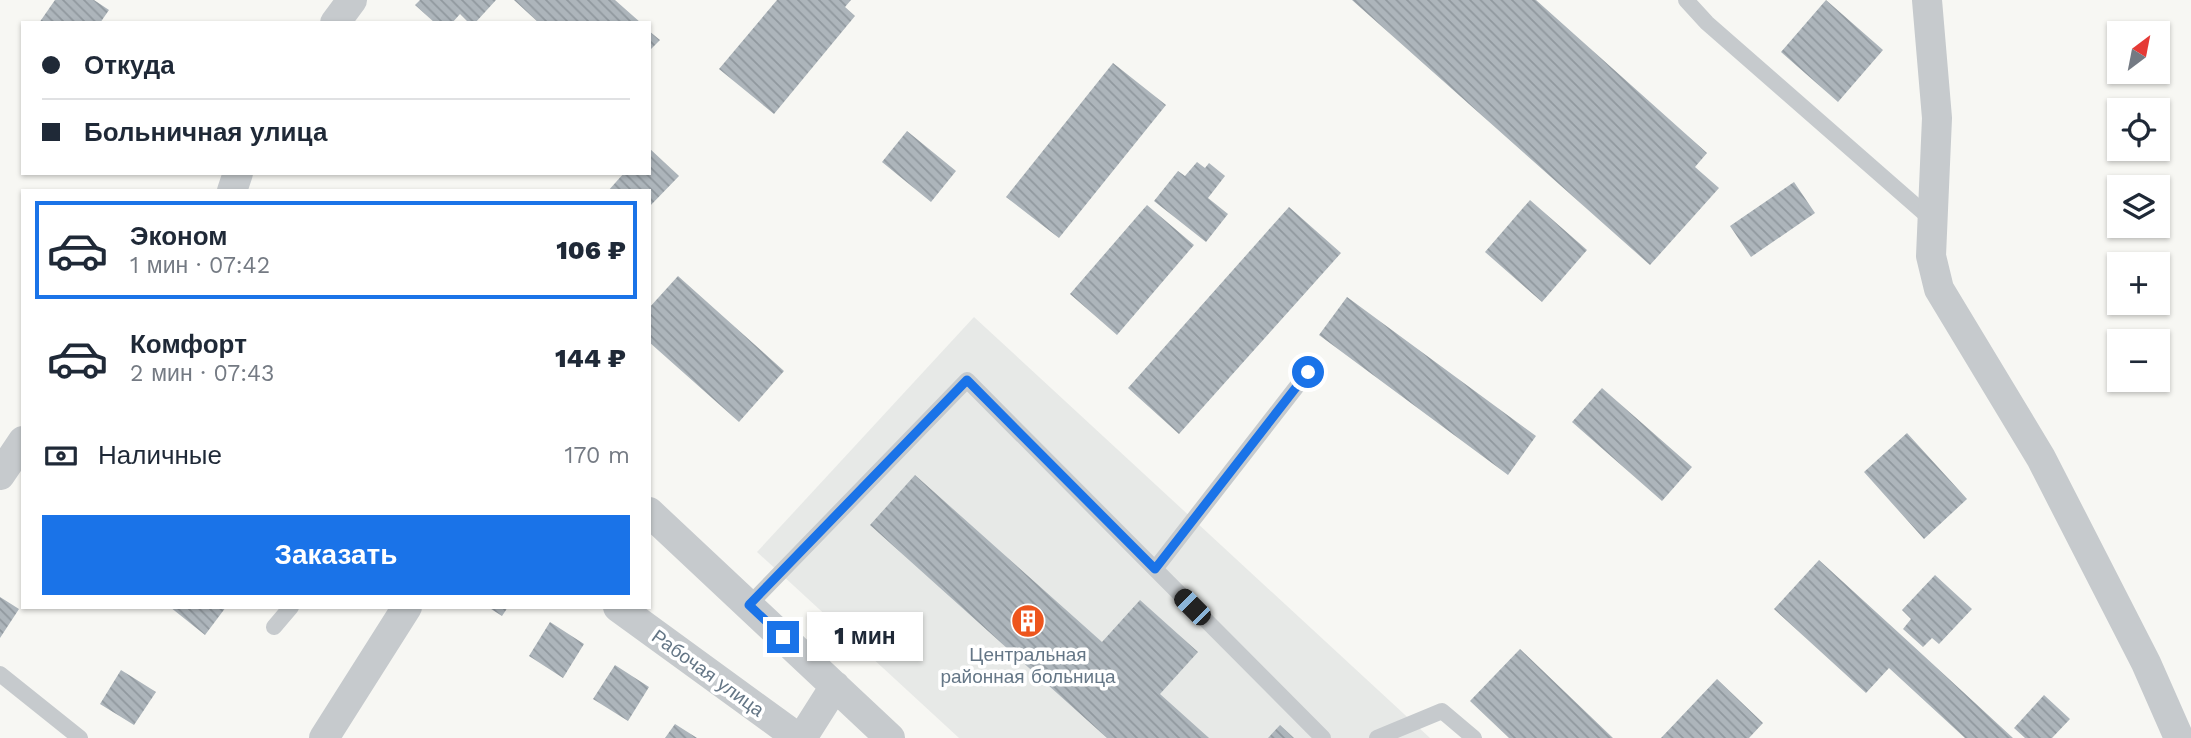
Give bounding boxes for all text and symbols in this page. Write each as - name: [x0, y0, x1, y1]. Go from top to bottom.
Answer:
- north arrow: [2107, 21, 2170, 84]
- map controls: [2107, 21, 2170, 392]
- text: Откуда: [84, 50, 175, 80]
- button: locate: [2107, 98, 2170, 161]
- text: Больничная улица: [84, 117, 327, 147]
- button: layers: [2107, 175, 2170, 238]
- icon: car: [46, 219, 109, 282]
- text: Эконом: [130, 221, 228, 251]
- text: 106 ₽: [556, 235, 626, 265]
- text: 1 мин · 07:42: [130, 252, 270, 279]
- button: +: [2107, 252, 2170, 315]
- icon: car: [46, 327, 109, 390]
- text: Комфорт: [130, 329, 247, 359]
- button: −: [2107, 329, 2170, 392]
- text: 144 ₽: [555, 343, 626, 373]
- route start: [1292, 356, 1324, 388]
- text: 2 мин · 07:43: [130, 360, 275, 387]
- icon: cash: [42, 437, 80, 475]
- text: Наличные: [98, 440, 222, 470]
- text: 170 m: [565, 442, 630, 469]
- button: Заказать: [42, 515, 630, 595]
- car: [1170, 585, 1215, 629]
- building icon: Центральная районная больница: [1009, 602, 1047, 640]
- callout: 1 мин: [808, 612, 923, 662]
- route end: [767, 621, 799, 653]
- text: 1 мин: [834, 623, 896, 650]
- street label: Рабочая улица: [647, 625, 769, 722]
- place label: Центральная районная больница: [940, 643, 1116, 688]

